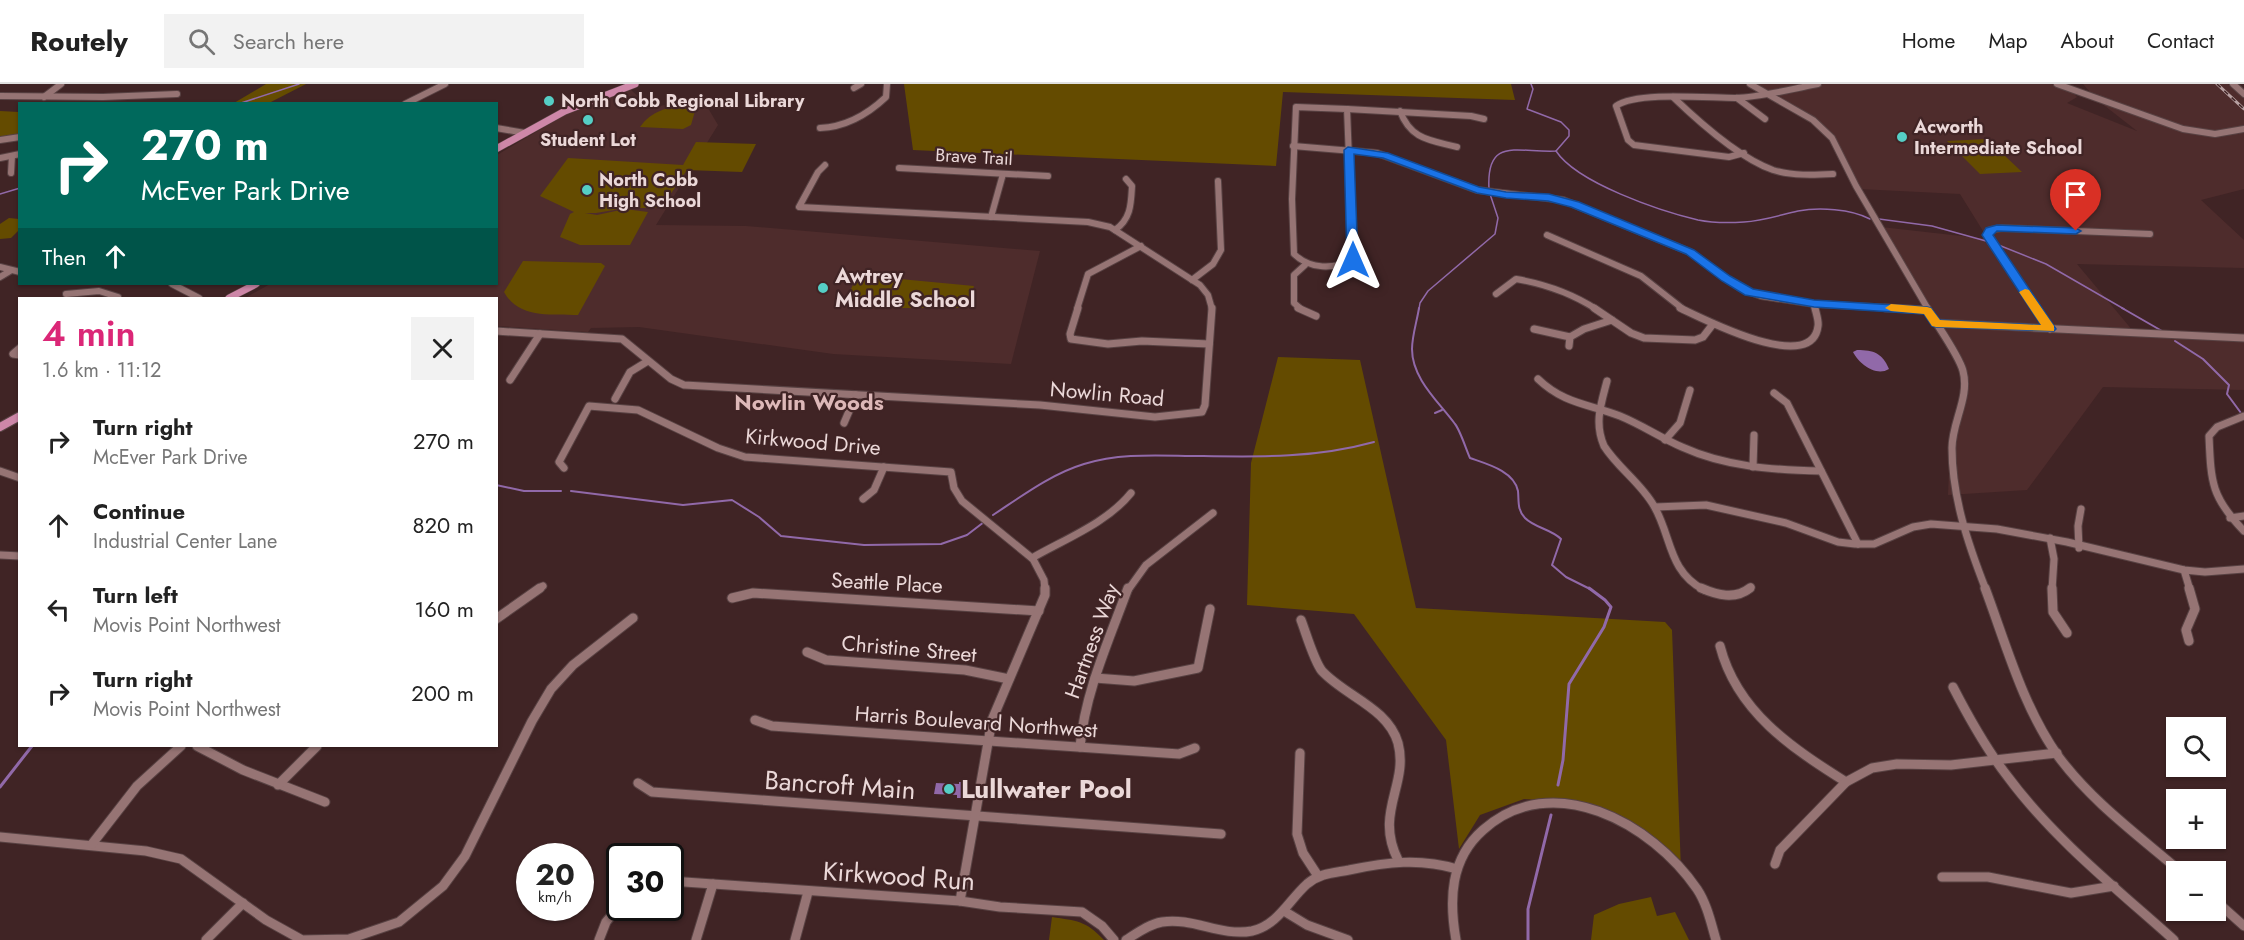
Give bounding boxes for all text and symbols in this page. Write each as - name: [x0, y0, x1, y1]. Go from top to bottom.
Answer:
- search box: [164, 14, 584, 68]
- text: Routely: [30, 21, 128, 62]
- icon: search: [185, 25, 218, 58]
- text: Search here: [233, 25, 344, 57]
- text: Home: [1902, 26, 1955, 56]
- text: Map: [1988, 26, 2028, 56]
- text: About: [2061, 26, 2114, 56]
- text: Contact: [2147, 26, 2214, 56]
- place label: North Cobb Regional Library: [561, 88, 805, 114]
- marker: North Cobb Regional Library: [542, 94, 556, 108]
- marker: Student Lot: [581, 113, 595, 127]
- place label: Acworth Intermediate School: [1913, 114, 2082, 161]
- text: 270 m: [141, 115, 269, 176]
- icon: right: [42, 126, 120, 204]
- place label: Student Lot: [540, 127, 636, 153]
- marker: Acworth Intermediate School: [1895, 130, 1909, 144]
- street label: Brave Trail: [935, 142, 1013, 172]
- place label: North Cobb High School: [599, 167, 701, 214]
- pin: [2050, 169, 2101, 231]
- text: McEver Park Drive: [141, 171, 350, 210]
- icon: arrive: [2059, 178, 2092, 211]
- marker: North Cobb High School: [580, 183, 594, 197]
- position arrow: [1321, 228, 1385, 292]
- icon: ahead: [99, 240, 132, 273]
- text: Then: [42, 241, 87, 273]
- place label: Awtrey Middle School: [834, 261, 975, 315]
- marker: Awtrey Middle School: [816, 281, 830, 295]
- text: 4 min: [42, 307, 136, 359]
- button: close: [411, 317, 474, 380]
- text: 1.6 km · 11:12: [42, 356, 161, 385]
- street label: Nowlin Road: [1049, 374, 1165, 414]
- district label: Nowlin Woods: [734, 386, 884, 418]
- text: Turn right: [93, 411, 193, 443]
- street label: Kirkwood Drive: [744, 421, 882, 463]
- icon: right: [42, 425, 75, 458]
- text: 270 m: [413, 425, 474, 457]
- text: McEver Park Drive: [93, 443, 248, 472]
- text: Continue: [93, 495, 185, 527]
- icon: ahead: [42, 509, 75, 542]
- text: 820 m: [413, 509, 474, 541]
- text: Industrial Center Lane: [93, 527, 277, 556]
- street label: Seattle Place: [830, 565, 944, 601]
- text: Turn left: [93, 579, 178, 611]
- street label: Hartness Way: [1057, 579, 1127, 703]
- icon: left: [42, 593, 75, 626]
- text: 160 m: [414, 593, 474, 625]
- text: Movis Point Northwest: [93, 611, 281, 640]
- street label: Christine Street: [840, 628, 978, 670]
- text: Turn right: [93, 663, 193, 695]
- icon: right: [42, 677, 75, 710]
- text: 200 m: [411, 677, 474, 709]
- text: Movis Point Northwest: [93, 695, 281, 724]
- street label: Harris Boulevard Northwest: [854, 699, 1098, 745]
- map controls: [2166, 717, 2226, 921]
- button: search: [2166, 717, 2226, 777]
- street label: Bancroft Main: [763, 761, 917, 809]
- place label: Lullwater Pool: [961, 770, 1132, 808]
- marker: Lullwater Pool: [942, 782, 956, 796]
- button: +: [2166, 789, 2226, 849]
- speed limit sign: 30: [606, 843, 684, 921]
- street label: Kirkwood Run: [822, 852, 976, 900]
- text: 20: [535, 853, 575, 896]
- button: −: [2166, 861, 2226, 921]
- text: km/h: [538, 886, 572, 908]

